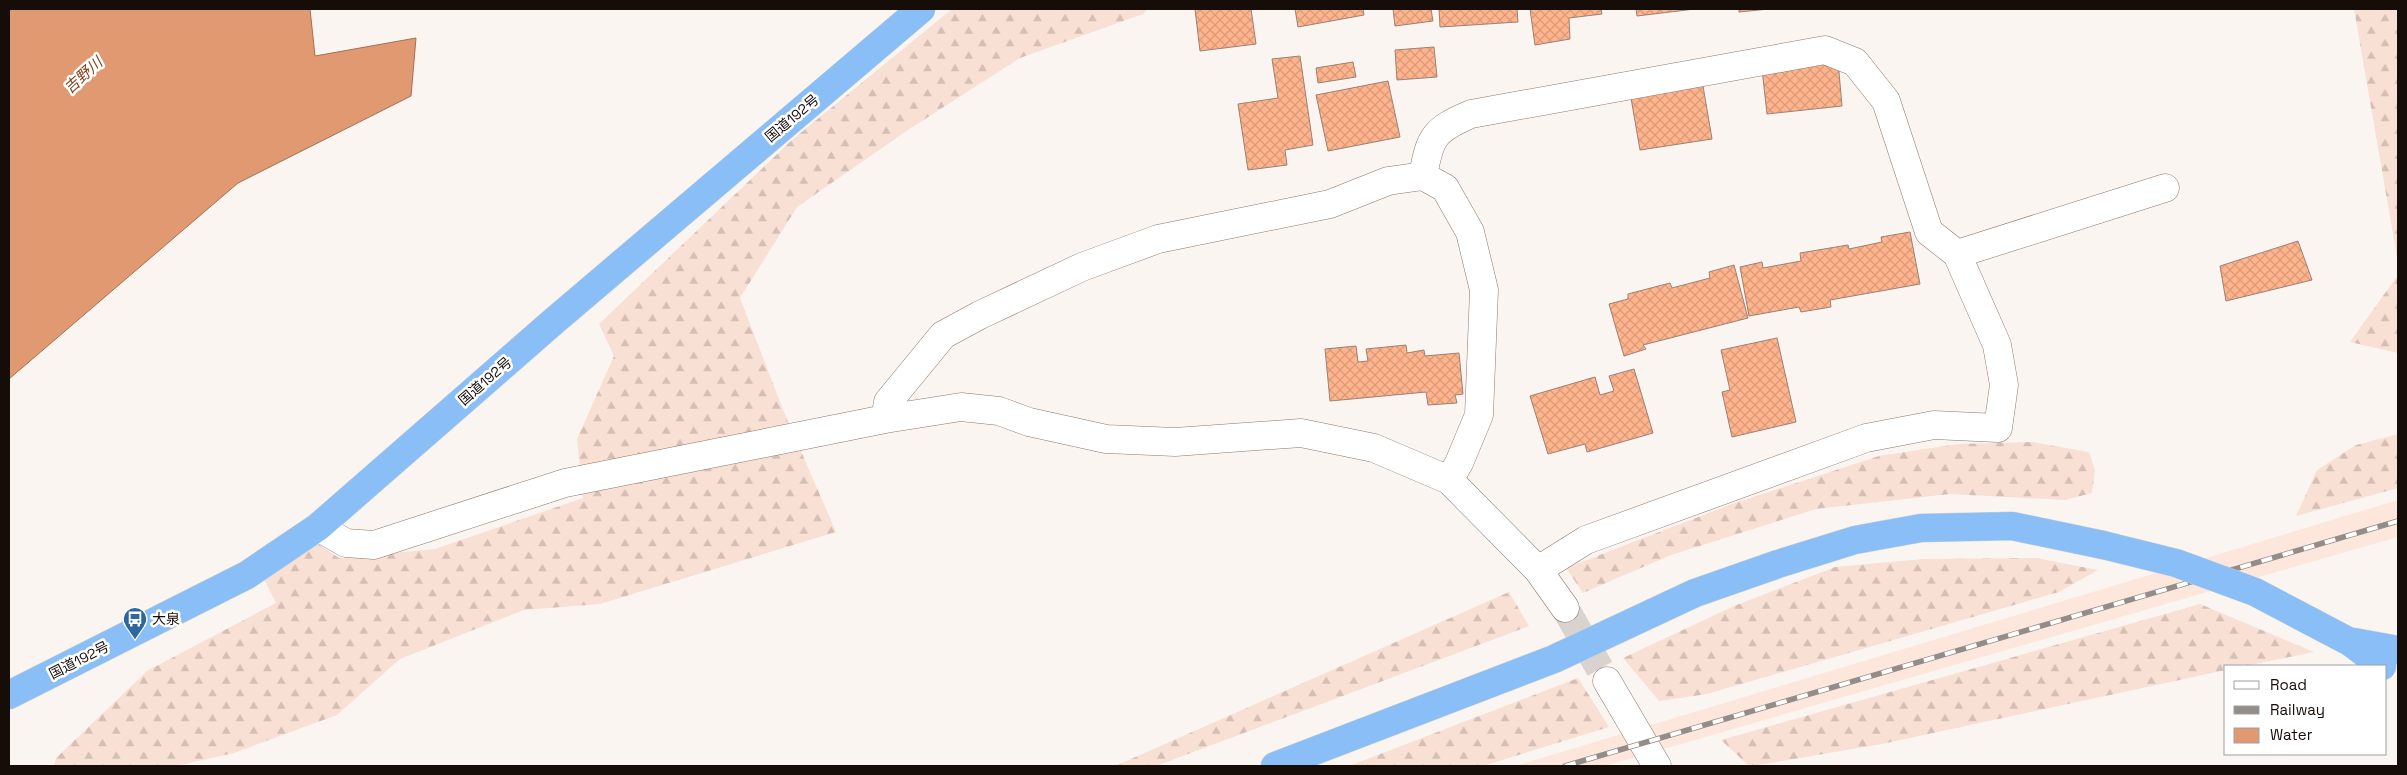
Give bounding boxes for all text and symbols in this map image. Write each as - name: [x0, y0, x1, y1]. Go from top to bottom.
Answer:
- water label: 吉野川: [60, 52, 108, 97]
- street label: 国道192号: [761, 90, 823, 146]
- street label: 国道192号: [455, 353, 515, 409]
- bus stop icon: 大泉: [122, 606, 148, 640]
- place label: 大泉: [152, 610, 180, 628]
- street label: 国道192号: [46, 637, 112, 683]
- legend: [2224, 665, 2387, 755]
- text: Road: [2270, 675, 2307, 694]
- text: Railway: [2270, 700, 2325, 719]
- text: Water: [2270, 725, 2313, 744]

